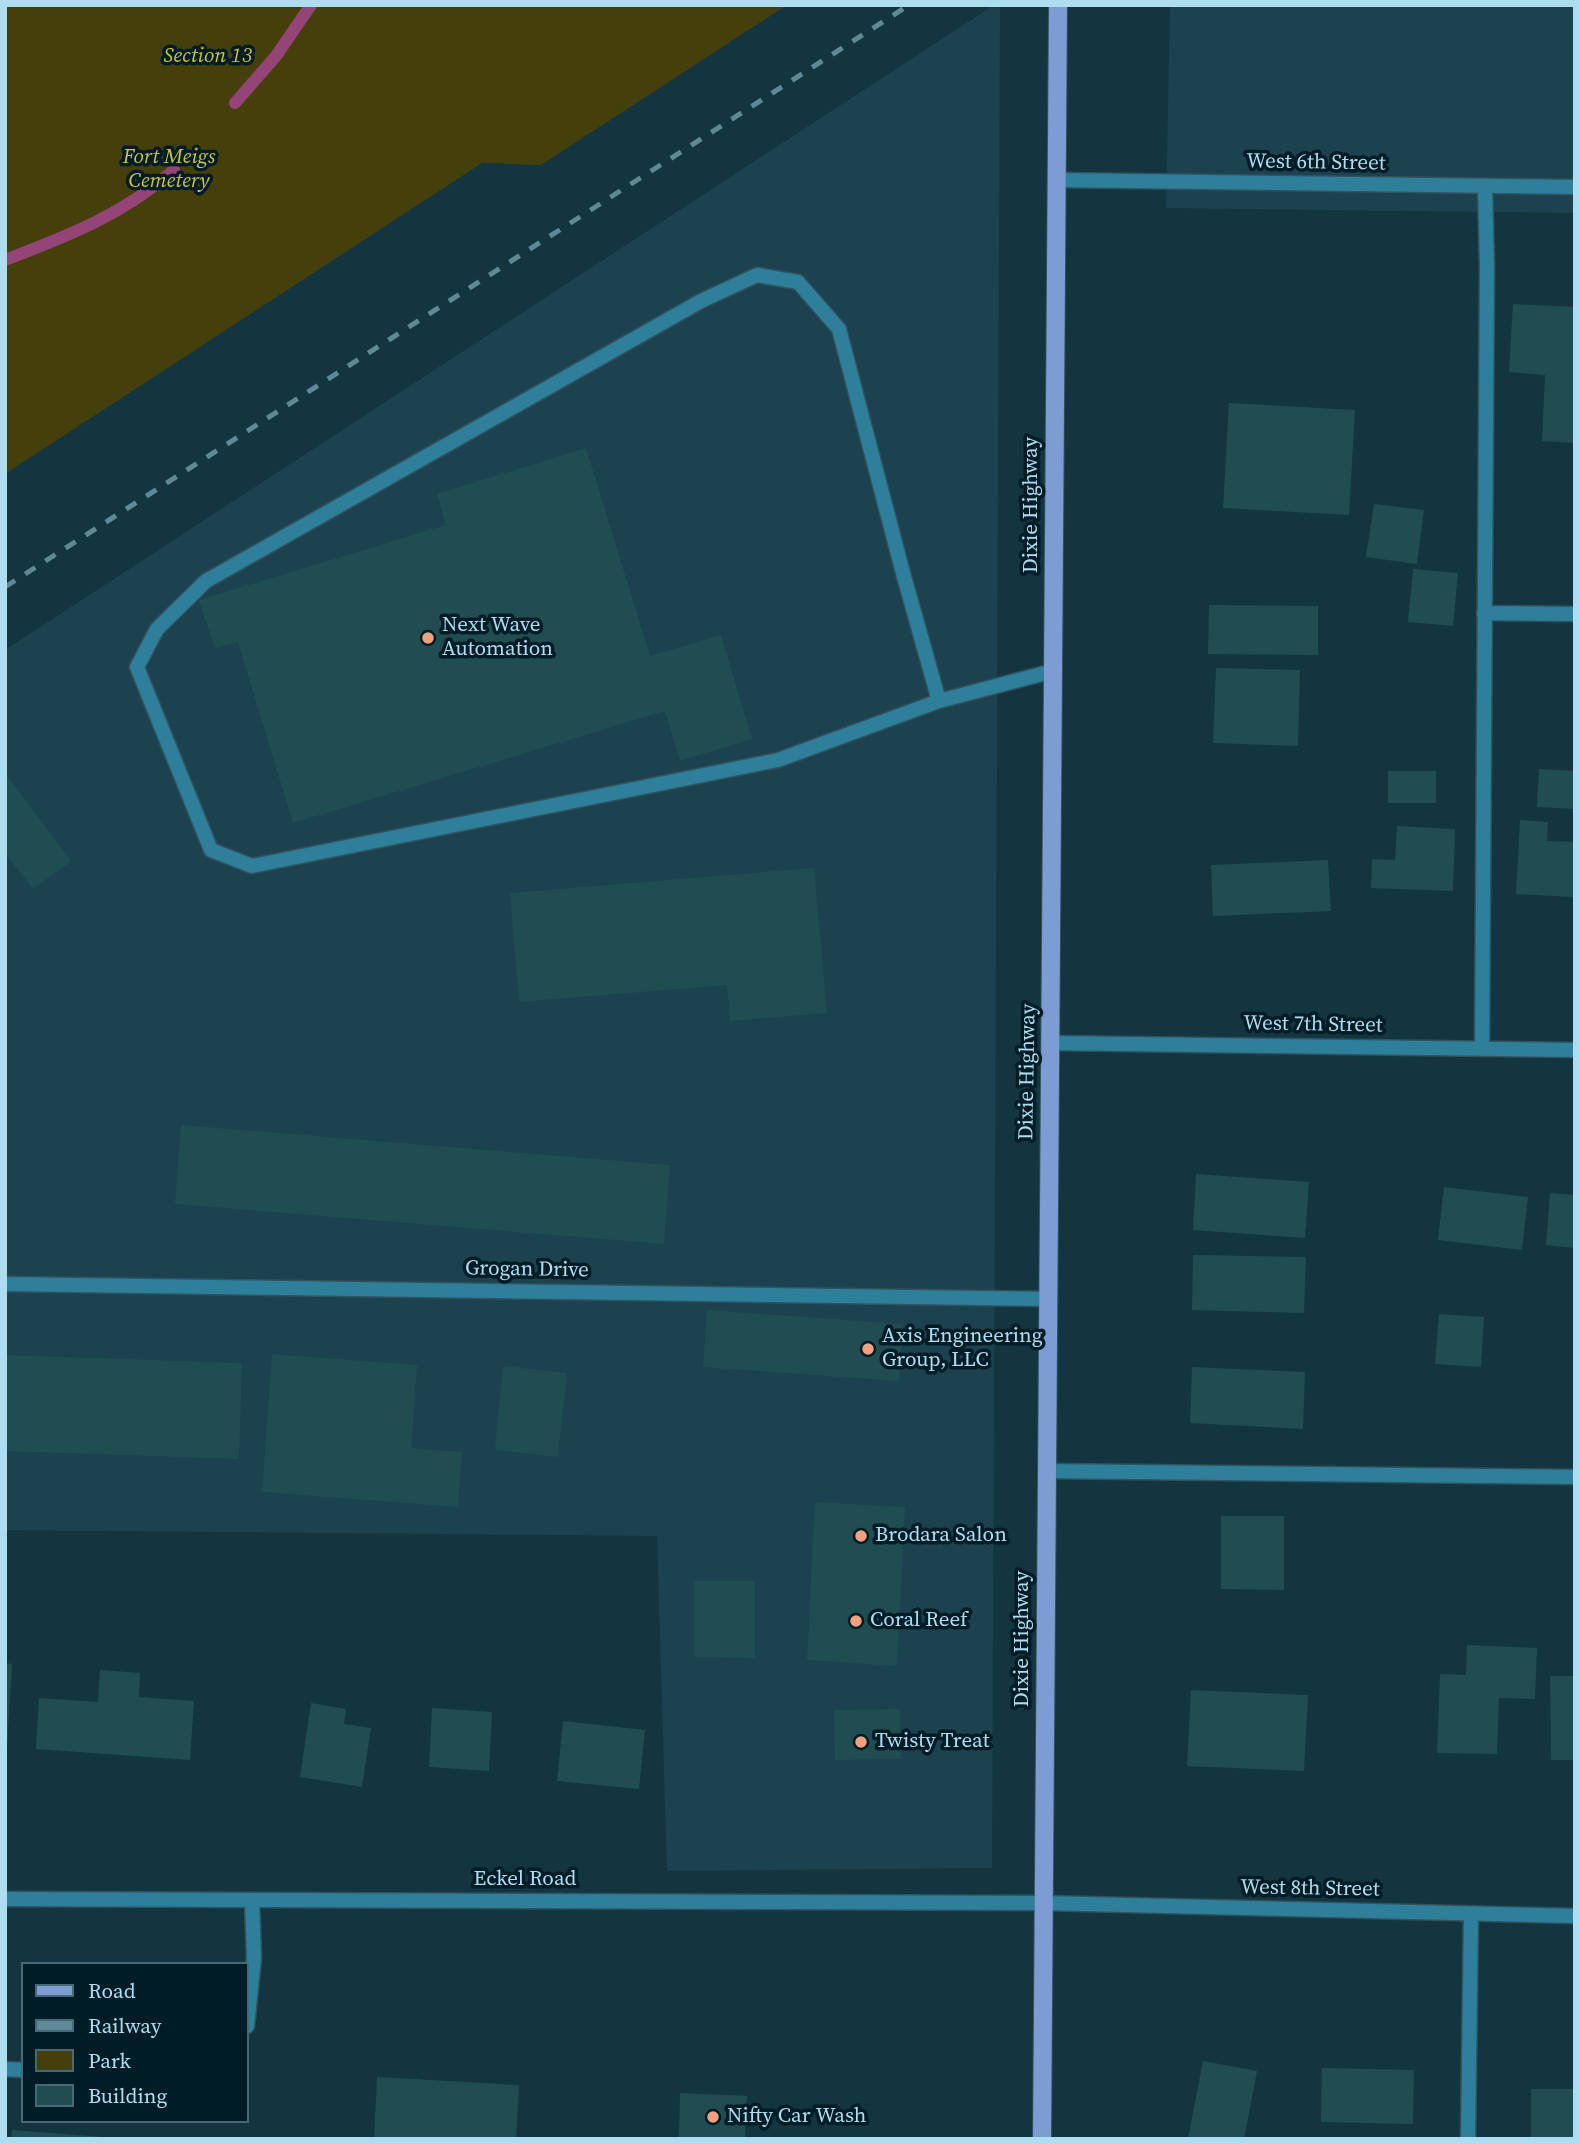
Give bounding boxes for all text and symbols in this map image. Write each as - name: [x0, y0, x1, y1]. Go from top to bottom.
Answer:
- park label: Section 13: [164, 44, 252, 70]
- park label: Fort Meigs Cemetery: [123, 145, 215, 195]
- street label: West 6th Street: [1246, 149, 1386, 177]
- street label: Dixie Highway: [1019, 437, 1045, 573]
- place label: Next Wave Automation: [442, 613, 553, 663]
- marker: Next Wave Automation: [420, 630, 436, 646]
- street label: Dixie Highway: [1014, 1004, 1042, 1140]
- street label: West 7th Street: [1243, 1011, 1383, 1039]
- street label: Grogan Drive: [465, 1256, 589, 1284]
- place label: Axis Engineering Group, LLC: [882, 1324, 1043, 1374]
- marker: Axis Engineering Group, LLC: [860, 1341, 876, 1357]
- place label: Brodara Salon: [875, 1523, 1007, 1549]
- marker: Brodara Salon: [853, 1528, 869, 1544]
- street label: Dixie Highway: [1010, 1571, 1036, 1707]
- place label: Coral Reef: [870, 1608, 967, 1634]
- marker: Coral Reef: [848, 1613, 864, 1629]
- place label: Twisty Treat: [875, 1729, 989, 1755]
- marker: Twisty Treat: [853, 1734, 869, 1750]
- street label: Eckel Road: [474, 1867, 576, 1893]
- street label: West 8th Street: [1240, 1875, 1380, 1903]
- legend: [21, 1962, 248, 2123]
- text: Road: [88, 1976, 136, 2005]
- text: Railway: [88, 2011, 162, 2040]
- text: Park: [88, 2046, 131, 2075]
- text: Building: [88, 2081, 167, 2110]
- place label: Nifty Car Wash: [727, 2104, 866, 2130]
- marker: Nifty Car Wash: [705, 2109, 721, 2125]

